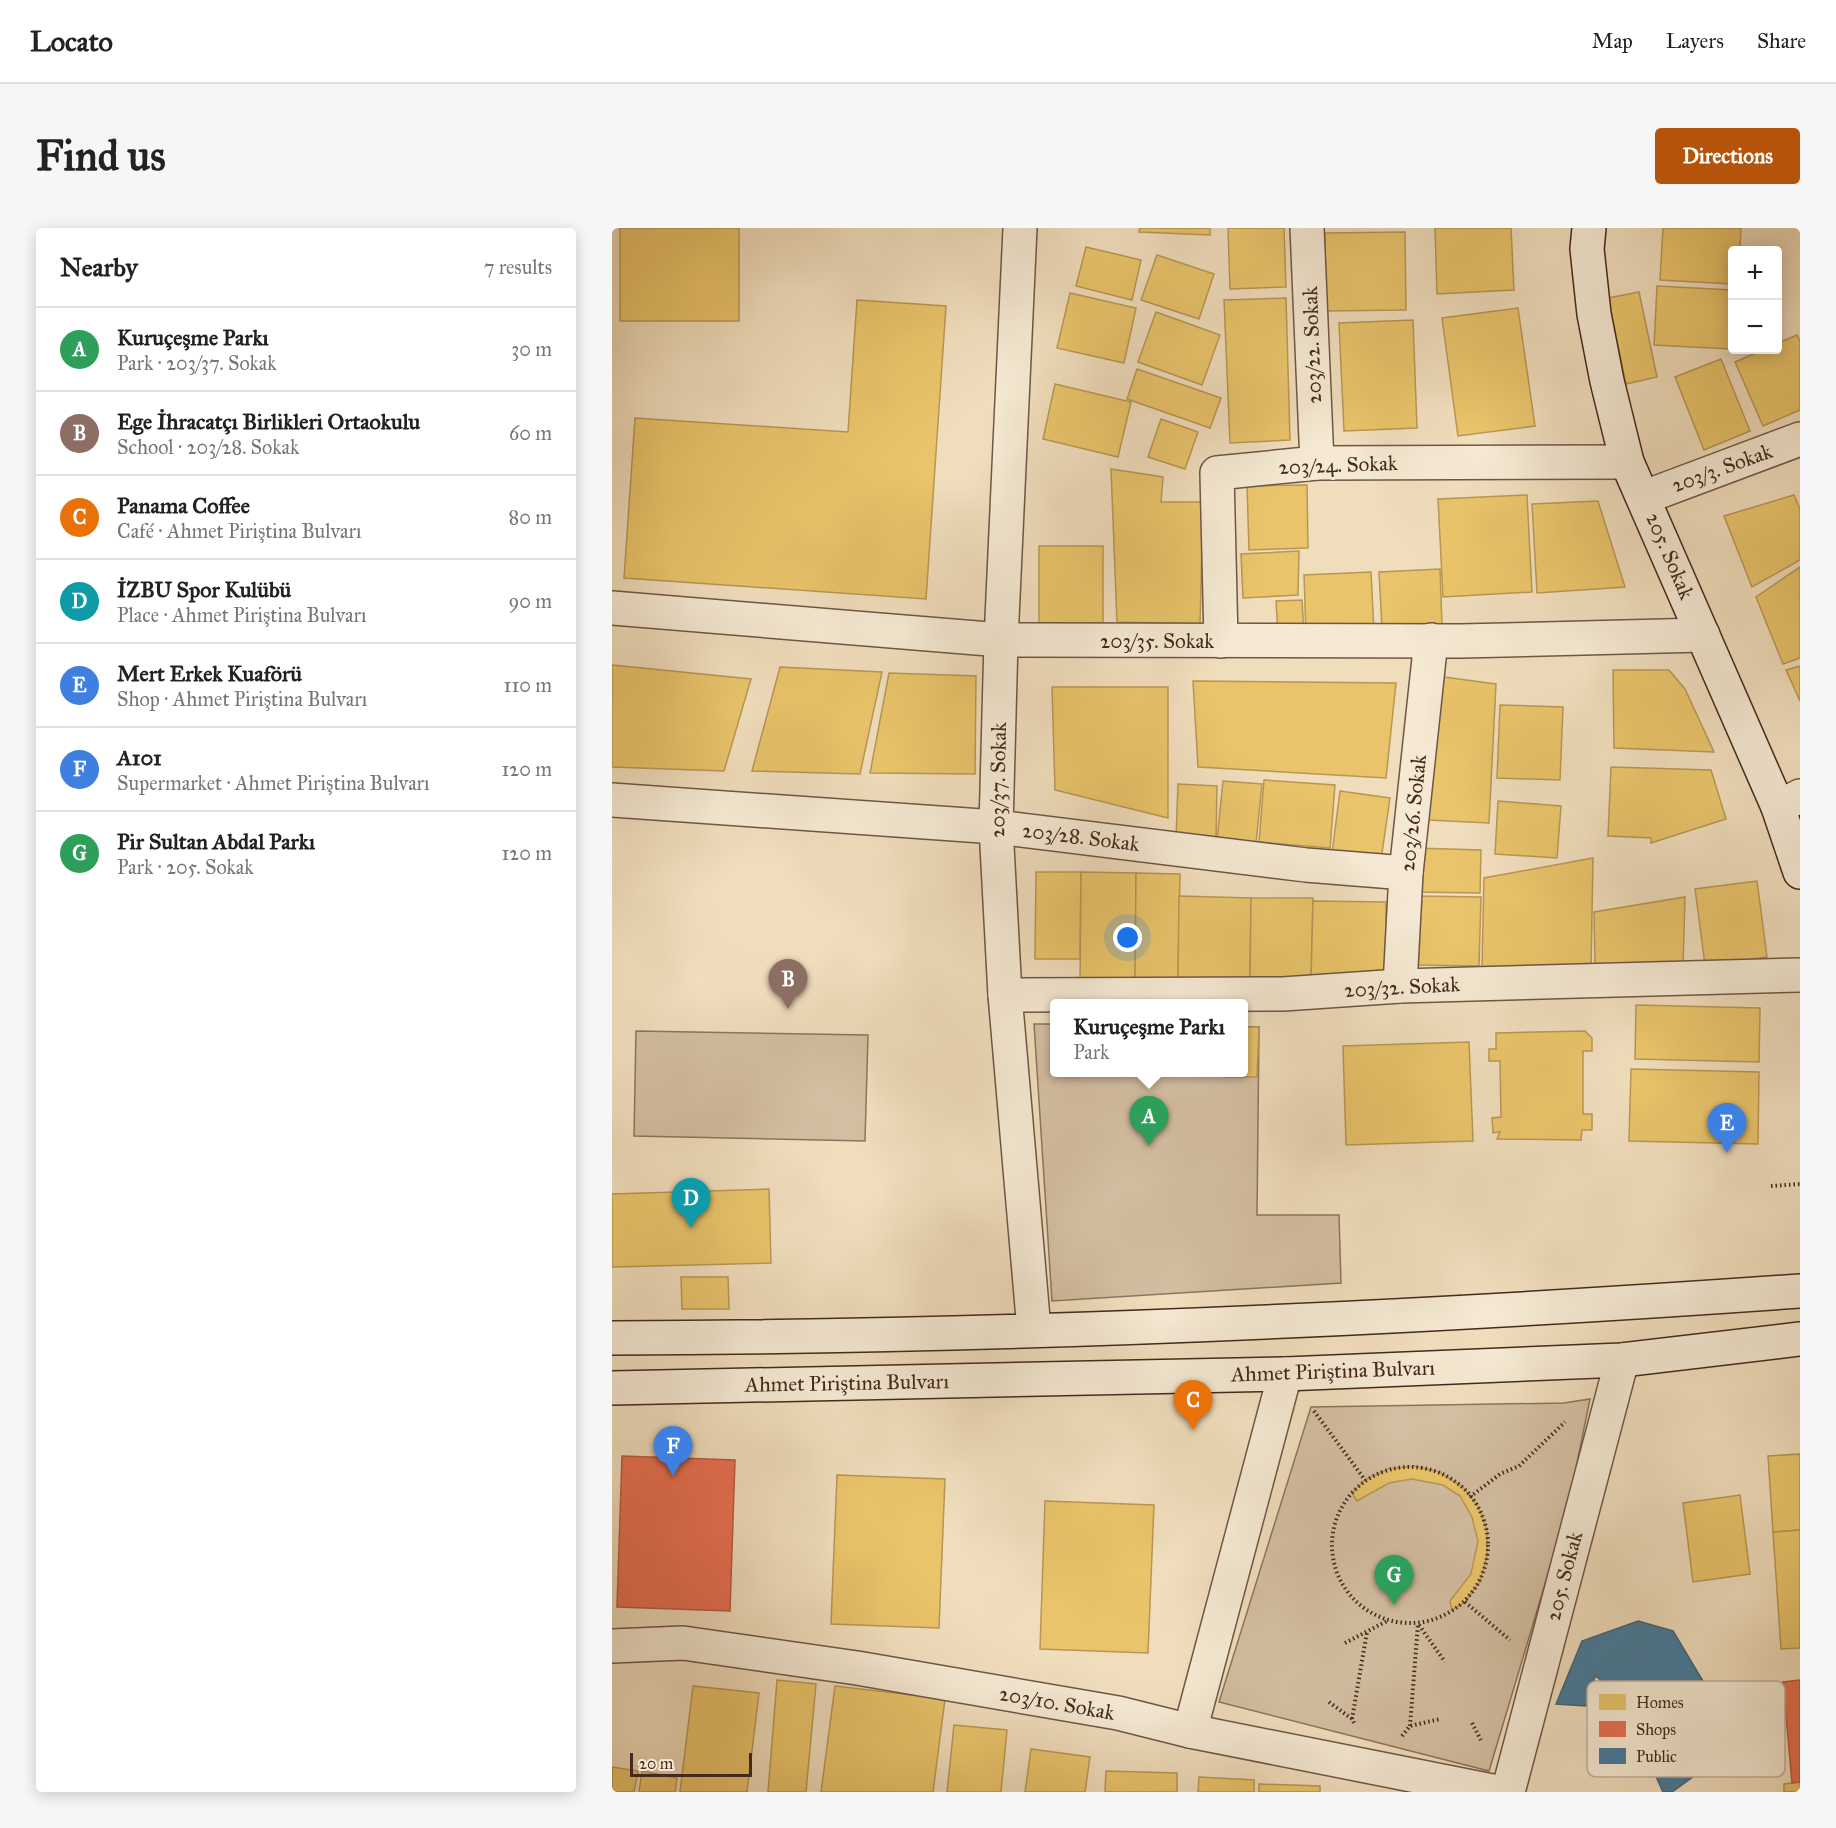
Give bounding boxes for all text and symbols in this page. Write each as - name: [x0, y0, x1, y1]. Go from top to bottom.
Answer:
- text: Locato: [30, 24, 113, 59]
- text: Map: [1592, 28, 1633, 54]
- text: Layers: [1666, 28, 1724, 54]
- text: Share: [1757, 28, 1806, 54]
- button: Directions: [1655, 128, 1800, 184]
- text: Find us: [36, 130, 166, 182]
- map controls: [1728, 246, 1782, 354]
- button: +: [1728, 246, 1782, 300]
- text: Nearby: [60, 251, 138, 283]
- text: 7 results: [484, 255, 552, 279]
- street label: 203/22. Sokak: [1297, 286, 1327, 404]
- button: −: [1728, 300, 1782, 354]
- text: Kuruçeşme Parkı: [117, 324, 269, 351]
- text: A: [73, 337, 86, 361]
- text: 30 m: [511, 337, 552, 361]
- text: Park · 203/37. Sokak: [117, 351, 277, 375]
- text: Ege İhracatçı Birlikleri Ortaokulu: [117, 408, 420, 435]
- text: B: [73, 421, 86, 445]
- text: 60 m: [509, 421, 552, 445]
- text: School · 203/28. Sokak: [117, 435, 299, 459]
- street label: 203/3. Sokak: [1668, 438, 1776, 498]
- street label: 203/24. Sokak: [1278, 450, 1398, 480]
- text: Panama Coffee: [117, 492, 250, 519]
- text: C: [73, 505, 86, 529]
- text: 80 m: [509, 505, 552, 529]
- street label: 205. Sokak: [1640, 509, 1700, 604]
- text: Café · Ahmet Piriştina Bulvarı: [117, 519, 361, 543]
- text: İZBU Spor Kulübü: [117, 576, 291, 603]
- text: D: [72, 589, 87, 613]
- text: 90 m: [509, 589, 552, 613]
- text: Place · Ahmet Piriştina Bulvarı: [117, 603, 367, 627]
- street label: 203/35. Sokak: [1100, 628, 1214, 654]
- text: Mert Erkek Kuaförü: [117, 660, 302, 687]
- text: E: [72, 673, 87, 697]
- text: 110 m: [504, 673, 552, 697]
- text: Shop · Ahmet Piriştina Bulvarı: [117, 687, 367, 711]
- street label: 203/37. Sokak: [984, 722, 1012, 838]
- text: A101: [117, 744, 162, 771]
- street label: 203/26. Sokak: [1394, 753, 1432, 873]
- text: F: [73, 757, 86, 781]
- text: 120 m: [501, 757, 552, 781]
- text: Supermarket · Ahmet Piriştina Bulvarı: [117, 771, 430, 795]
- street label: 203/28. Sokak: [1021, 817, 1141, 857]
- text: Pir Sultan Abdal Parkı: [117, 828, 315, 855]
- text: G: [72, 841, 87, 865]
- text: 120 m: [501, 841, 552, 865]
- text: Park · 205. Sokak: [117, 855, 254, 879]
- your location: [1113, 923, 1142, 952]
- pin: B: [768, 960, 807, 1009]
- street label: 203/32. Sokak: [1344, 971, 1461, 1003]
- popup: [1050, 999, 1248, 1077]
- text: Kuruçeşme Parkı: [1073, 1013, 1225, 1040]
- text: Park: [1073, 1040, 1109, 1064]
- pin: A: [1130, 1096, 1168, 1146]
- pin: E: [1708, 1104, 1746, 1153]
- pin: D: [672, 1178, 710, 1228]
- street label: Ahmet Piriştina Bulvarı: [1230, 1354, 1436, 1388]
- street label: Ahmet Piriştina Bulvarı: [744, 1368, 950, 1398]
- pin: C: [1174, 1380, 1212, 1430]
- pin: F: [654, 1426, 692, 1476]
- street label: 205. Sokak: [1540, 1528, 1588, 1624]
- pin: G: [1374, 1556, 1414, 1605]
- street label: 203/10. Sokak: [997, 1680, 1117, 1726]
- legend: [1587, 1681, 1785, 1777]
- text: Homes: [1636, 1693, 1684, 1712]
- text: Shops: [1636, 1720, 1676, 1739]
- text: Public: [1636, 1747, 1677, 1766]
- scale bar: [630, 1750, 752, 1778]
- text: 20 m: [639, 1754, 673, 1773]

